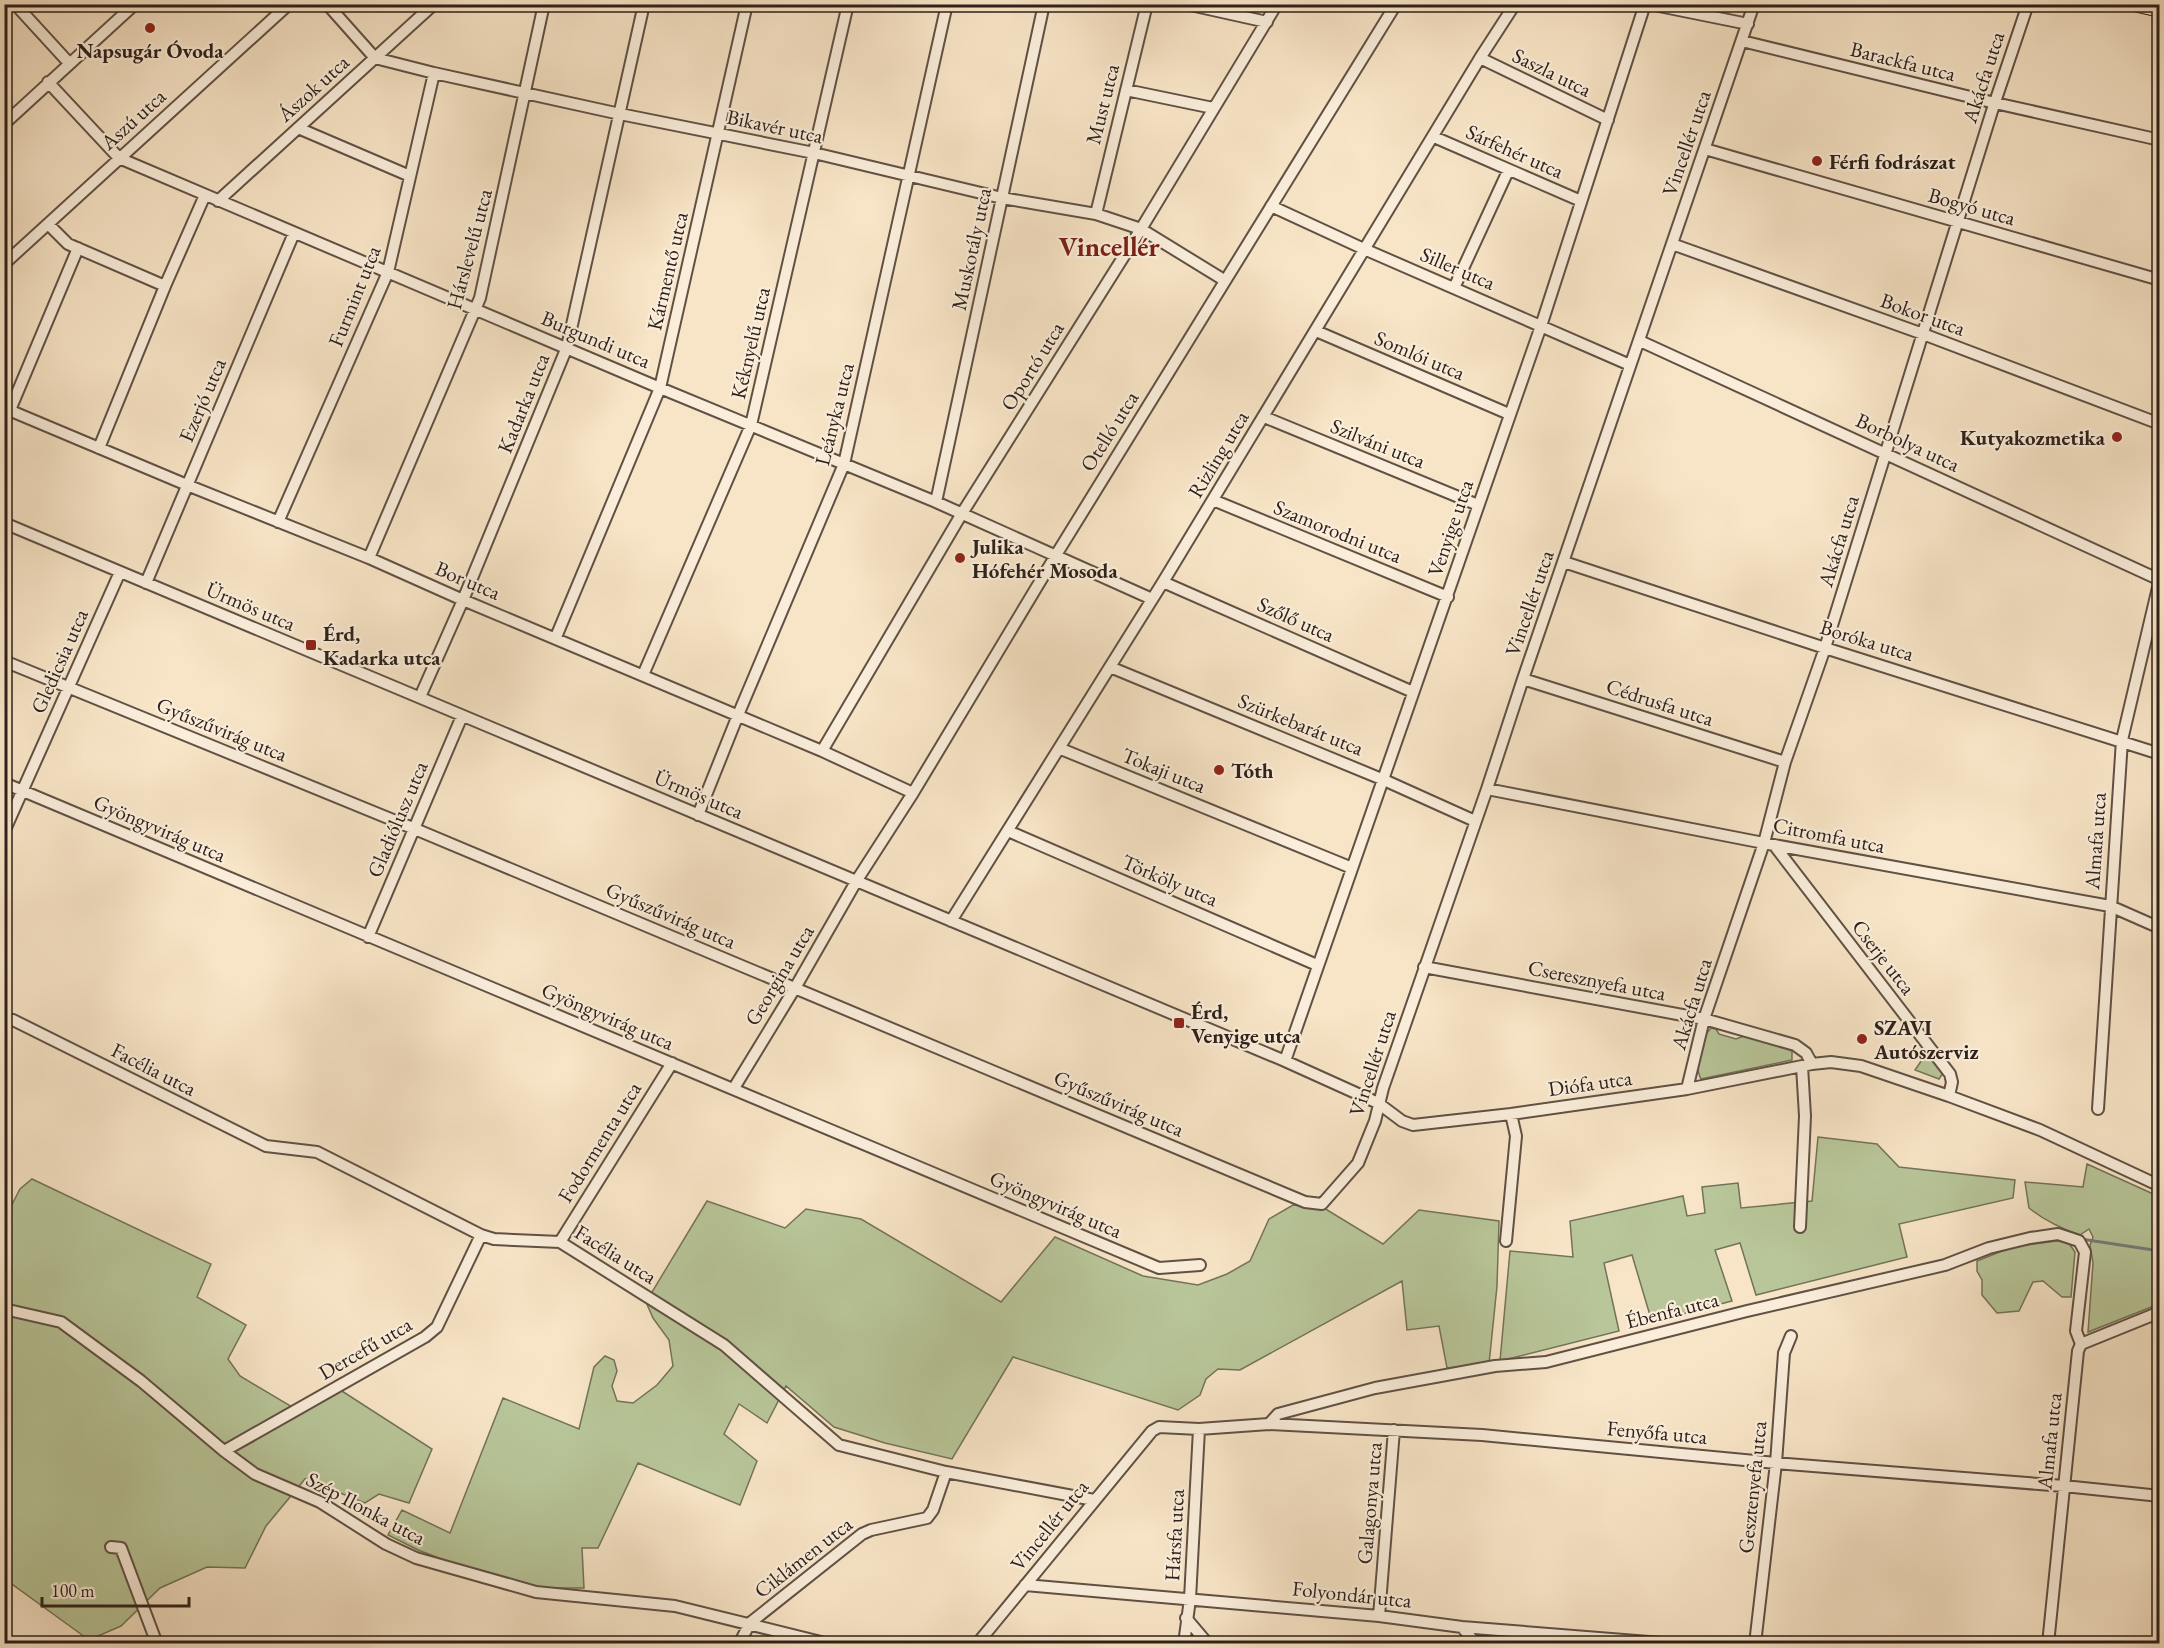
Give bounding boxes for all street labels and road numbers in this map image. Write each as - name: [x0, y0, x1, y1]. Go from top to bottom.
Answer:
- street label: Akácfa utca: [1955, 27, 2011, 127]
- street label: Barackfa utca: [1848, 35, 1959, 87]
- street label: Saszla utca: [1508, 41, 1597, 103]
- street label: Ászok utca: [271, 48, 355, 128]
- street label: Must utca: [1079, 60, 1125, 147]
- street label: Aszú utca: [94, 82, 172, 156]
- street label: Vincellér utca: [1655, 86, 1717, 199]
- street label: Bikavér utca: [724, 103, 826, 149]
- street label: Sárfehér utca: [1462, 118, 1569, 185]
- street label: Bogyó utca: [1925, 181, 2019, 231]
- street label: Hárslevelű utca: [440, 185, 498, 312]
- street label: Muskotály utca: [945, 185, 997, 313]
- street label: Kármentő utca: [640, 209, 694, 333]
- street label: Siller utca: [1417, 240, 1500, 296]
- street label: Furmint utca: [322, 241, 387, 350]
- street label: Kéknyelű utca: [724, 284, 776, 402]
- street label: Bokor utca: [1877, 286, 1970, 342]
- street label: Burgundi utca: [537, 304, 655, 374]
- street label: Oportó utca: [994, 316, 1070, 415]
- street label: Somlói utca: [1371, 324, 1470, 386]
- street label: Kadarka utca: [491, 349, 555, 457]
- street label: Ezerjó utca: [172, 353, 232, 446]
- street label: Leányka utca: [808, 359, 860, 468]
- street label: Otelló utca: [1074, 385, 1145, 476]
- street label: Rizling utca: [1181, 405, 1255, 502]
- street label: Borbolya utca: [1852, 406, 1965, 478]
- street label: Szilváni utca: [1327, 412, 1430, 474]
- street label: Venyige utca: [1421, 475, 1479, 580]
- street label: Akácfa utca: [1811, 491, 1865, 591]
- street label: Szamorodni utca: [1270, 493, 1406, 569]
- street label: Vincellér utca: [1498, 546, 1560, 659]
- street label: Bor utca: [431, 554, 505, 606]
- street label: Ürmös utca: [202, 575, 300, 637]
- street label: Szőlő utca: [1253, 590, 1339, 648]
- street label: Gledicsia utca: [24, 604, 94, 717]
- street label: Boróka utca: [1817, 613, 1918, 667]
- street label: Cédrusfa utca: [1603, 672, 1718, 732]
- street label: Szürkebarát utca: [1234, 687, 1368, 762]
- street label: Gyűszűvirág utca: [153, 691, 292, 768]
- street label: Tokaji utca: [1118, 741, 1211, 799]
- street label: Gladiólusz utca: [360, 756, 434, 881]
- street label: Ürmös utca: [650, 763, 748, 825]
- street label: Gyöngyvirág utca: [90, 788, 231, 868]
- street label: Almafa utca: [2078, 791, 2112, 891]
- street label: Citromfa utca: [1771, 811, 1888, 859]
- street label: Törköly utca: [1118, 848, 1223, 913]
- street label: Gyűszűvirág utca: [602, 875, 741, 955]
- street label: Cserje utca: [1846, 914, 1922, 1001]
- street label: Georgina utca: [738, 919, 820, 1030]
- street label: Cseresznyefa utca: [1526, 953, 1669, 1007]
- street label: Akácfa utca: [1664, 954, 1718, 1054]
- street label: Gyöngyvirág utca: [538, 976, 679, 1056]
- street label: Vincellér utca: [1342, 1006, 1402, 1119]
- street label: Facélia utca: [107, 1036, 202, 1102]
- street label: Gyűszűvirág utca: [1050, 1063, 1189, 1143]
- street label: Diófa utca: [1546, 1064, 1634, 1102]
- street label: Fodormenta utca: [551, 1076, 647, 1208]
- street label: Gyöngyvirág utca: [986, 1164, 1127, 1244]
- street label: Facélia utca: [570, 1218, 663, 1290]
- street label: Ébenfa utca: [1623, 1285, 1722, 1335]
- street label: Dercefű utca: [313, 1310, 417, 1386]
- street label: Almafa utca: [2030, 1391, 2068, 1492]
- street label: Fenyőfa utca: [1606, 1414, 1709, 1450]
- street label: Gesztenyefa utca: [1732, 1419, 1772, 1555]
- street label: Galagonya utca: [1350, 1440, 1388, 1565]
- street label: Szép Ilonka utca: [302, 1465, 431, 1551]
- street label: Vincellér utca: [1004, 1473, 1094, 1576]
- street label: Hársfa utca: [1158, 1488, 1190, 1582]
- street label: Ciklámen utca: [748, 1510, 858, 1604]
- street label: Folyondár utca: [1291, 1574, 1414, 1614]

